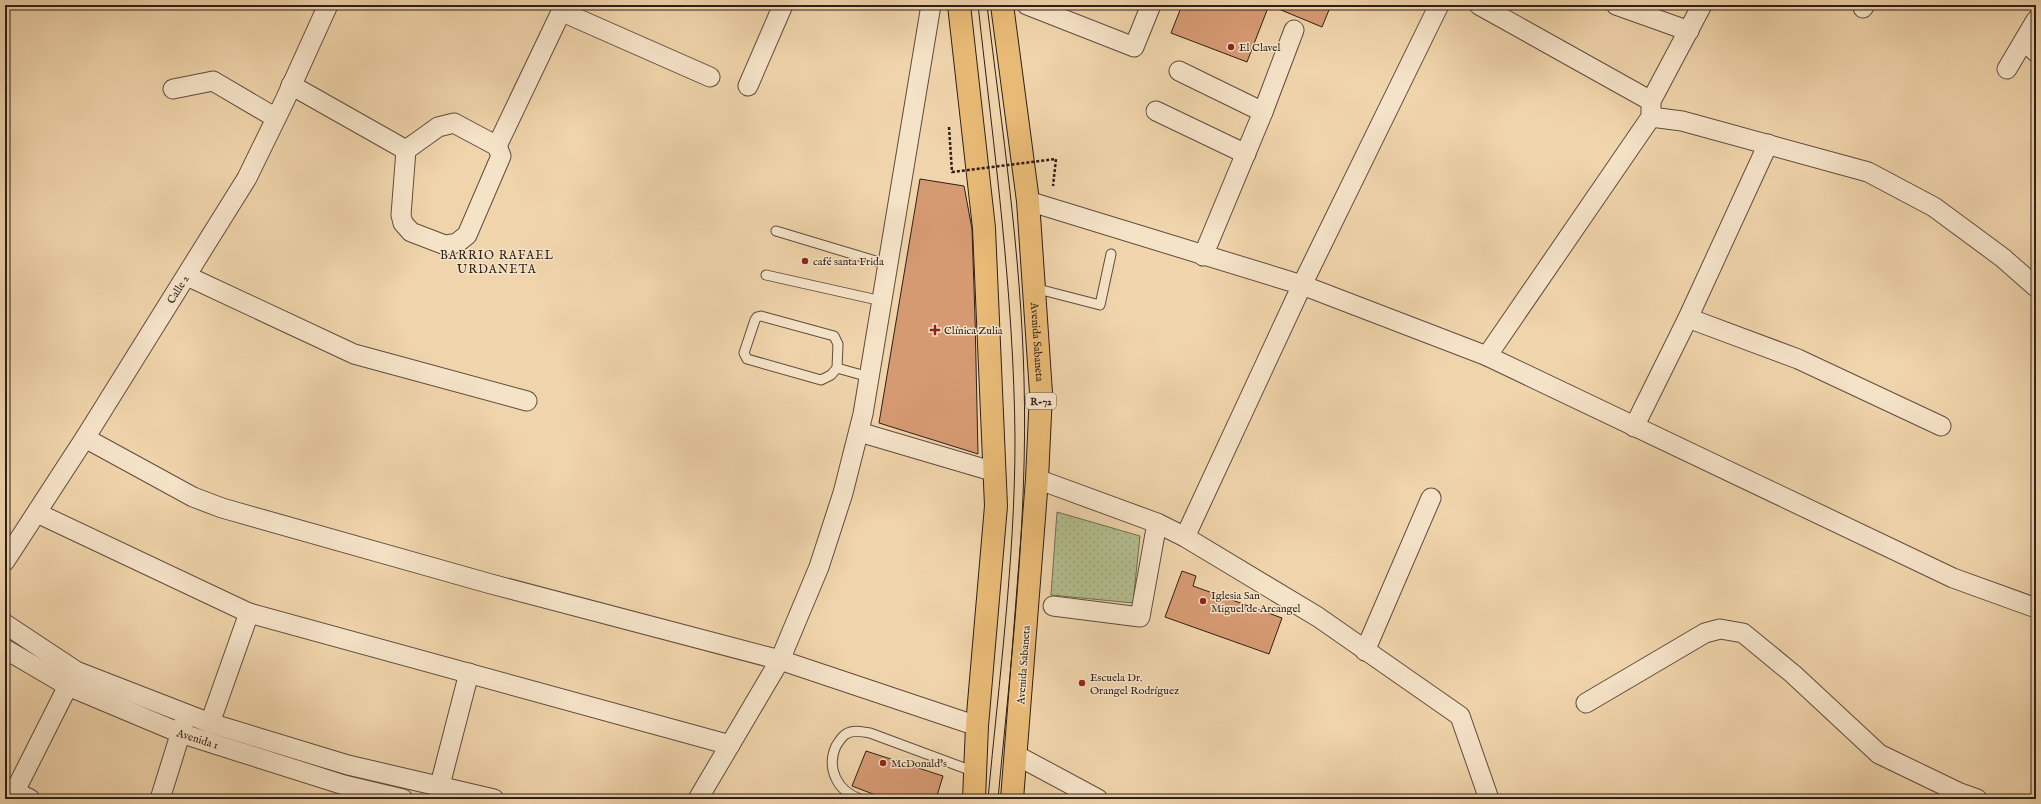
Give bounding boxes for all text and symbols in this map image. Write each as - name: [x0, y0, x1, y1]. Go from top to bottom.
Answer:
- place label: El Clavel: [1239, 41, 1280, 55]
- marker: El Clavel: [1226, 42, 1236, 52]
- district label: BARRIO RAFAEL URDANETA: [440, 248, 554, 277]
- place label: café santa Frida: [813, 255, 884, 269]
- marker: café santa Frida: [800, 256, 810, 266]
- street label: Calle 2: [164, 273, 193, 307]
- street label: Avenida Sabaneta: [1027, 301, 1046, 382]
- marker: Clínica Zulia: [929, 324, 941, 336]
- place label: Clínica Zulia: [944, 324, 1003, 338]
- road number: R-72: [1026, 393, 1056, 409]
- place label: Iglesia San Miguel de Arcangel: [1211, 589, 1301, 616]
- marker: Iglesia San Miguel de Arcangel: [1198, 596, 1208, 606]
- street label: Avenida Sabaneta: [1014, 625, 1034, 706]
- place label: Escuela Dr. Orangel Rodríguez: [1090, 671, 1179, 698]
- marker: Escuela Dr. Orangel Rodríguez: [1077, 678, 1087, 688]
- street label: Avenida 1: [174, 726, 220, 753]
- place label: McDonald's: [891, 757, 947, 771]
- marker: McDonald's: [878, 758, 888, 768]

